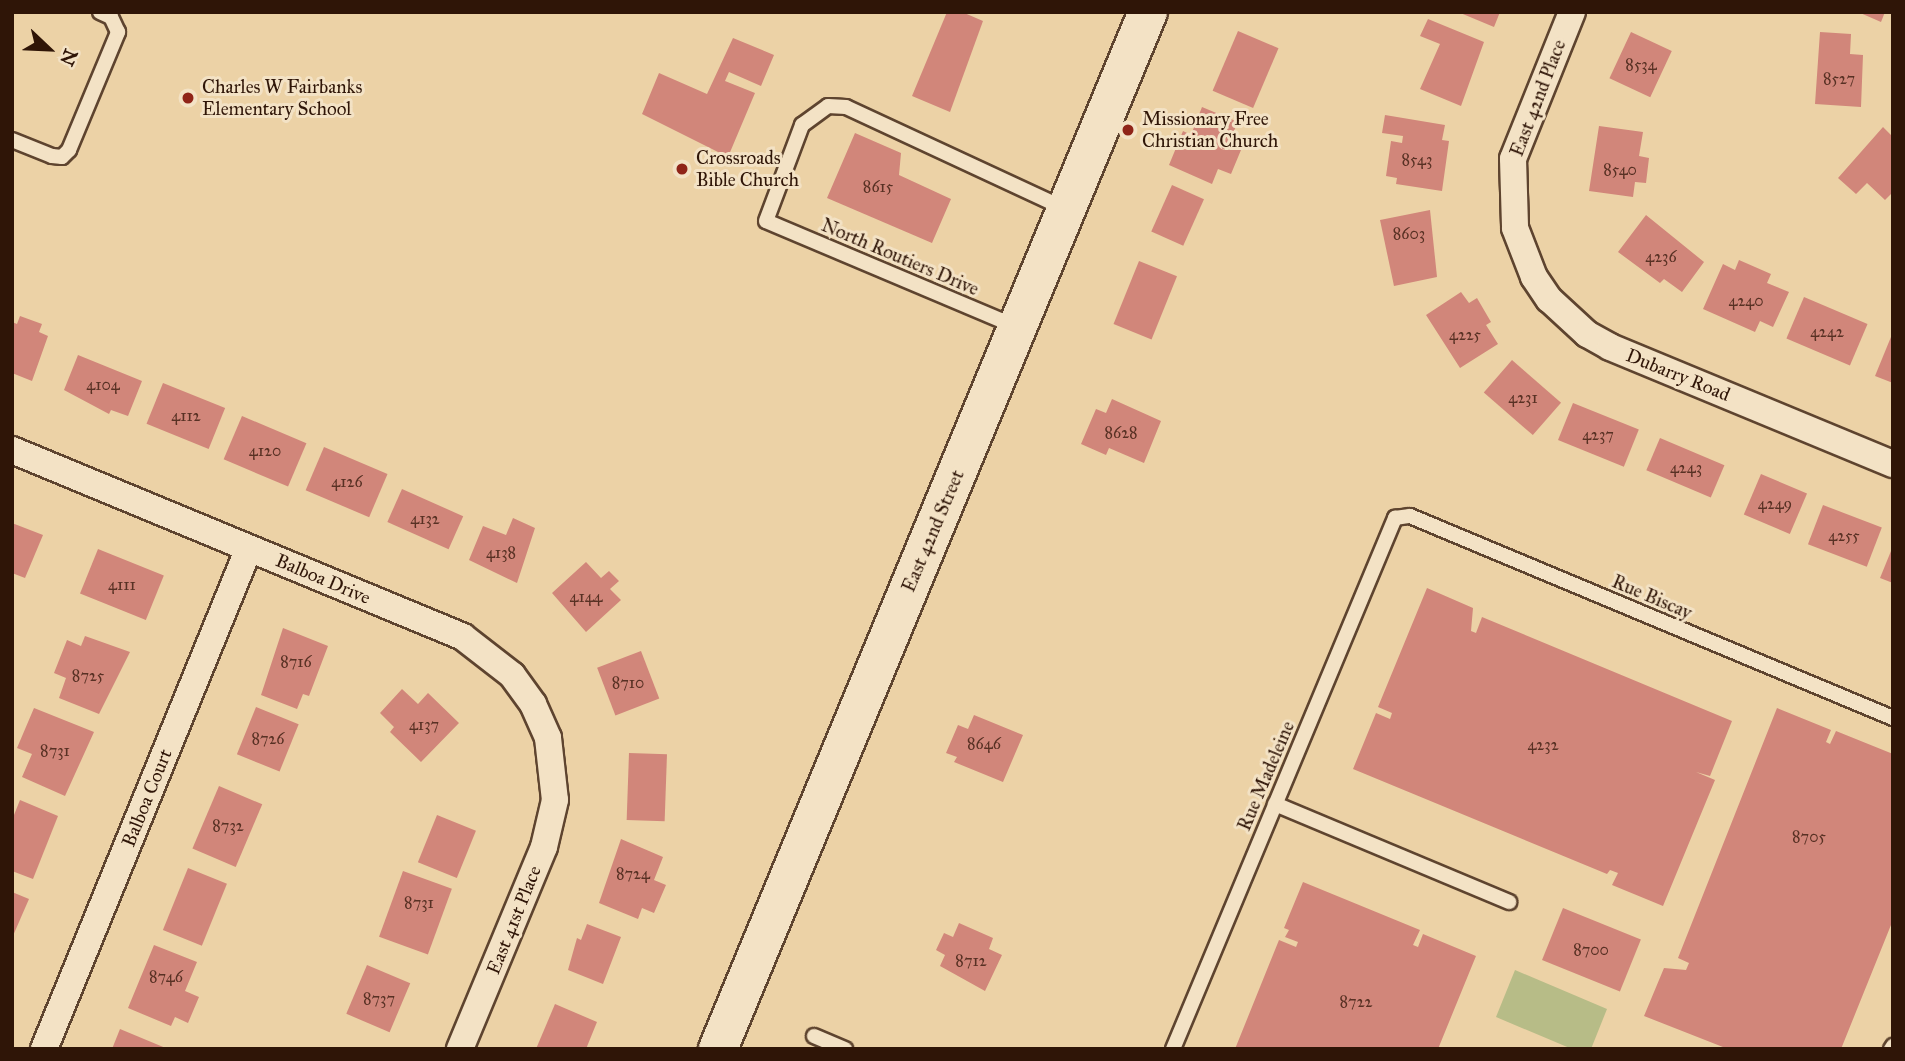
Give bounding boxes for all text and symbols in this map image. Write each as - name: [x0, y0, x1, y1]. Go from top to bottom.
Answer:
- north arrow: [14, 14, 84, 84]
- street label: East 42nd Place: [1505, 36, 1571, 160]
- text: N: [55, 45, 83, 69]
- house number: 8534: [1625, 55, 1657, 75]
- house number: 8527: [1823, 69, 1855, 89]
- place label: Charles W Fairbanks Elementary School: [202, 76, 362, 120]
- marker: Charles W Fairbanks Elementary School: [180, 90, 196, 106]
- place label: Missionary Free Christian Church: [1142, 108, 1278, 152]
- marker: Missionary Free Christian Church: [1120, 122, 1136, 138]
- place label: Crossroads Bible Church: [696, 147, 799, 191]
- house number: 8543: [1402, 150, 1432, 170]
- house number: 8540: [1603, 160, 1637, 180]
- marker: Crossroads Bible Church: [674, 161, 690, 177]
- house number: 8615: [863, 177, 893, 197]
- street label: North Routiers Drive: [818, 214, 982, 300]
- house number: 8603: [1393, 224, 1425, 244]
- house number: 4236: [1645, 247, 1677, 267]
- house number: 4240: [1728, 291, 1764, 311]
- house number: 4242: [1810, 322, 1844, 342]
- house number: 4225: [1449, 325, 1481, 345]
- street label: Dubarry Road: [1623, 344, 1733, 406]
- house number: 4104: [86, 375, 120, 395]
- house number: 4231: [1508, 388, 1538, 408]
- house number: 4112: [171, 406, 201, 426]
- house number: 8628: [1104, 423, 1138, 443]
- house number: 4237: [1582, 425, 1614, 445]
- house number: 4120: [249, 441, 281, 461]
- house number: 4243: [1670, 458, 1702, 478]
- street label: East 42nd Street: [897, 467, 969, 595]
- house number: 4126: [331, 472, 363, 492]
- house number: 4249: [1758, 494, 1792, 514]
- house number: 4132: [410, 509, 440, 529]
- house number: 4255: [1828, 526, 1860, 546]
- house number: 4138: [486, 543, 516, 563]
- street label: Balboa Drive: [272, 549, 374, 609]
- street label: Rue Biscay: [1609, 570, 1695, 624]
- house number: 4111: [108, 575, 136, 595]
- house number: 4144: [569, 587, 603, 607]
- house number: 8716: [280, 652, 312, 672]
- house number: 8725: [72, 666, 104, 686]
- house number: 8710: [612, 673, 644, 693]
- house number: 4137: [409, 715, 439, 735]
- street label: Rue Madeleine: [1233, 718, 1299, 834]
- house number: 8726: [251, 729, 285, 749]
- house number: 8646: [967, 734, 1001, 754]
- house number: 4232: [1527, 735, 1559, 755]
- house number: 8731: [40, 741, 70, 761]
- street label: Balboa Court: [117, 746, 177, 850]
- house number: 8732: [212, 816, 244, 836]
- house number: 8705: [1792, 827, 1826, 847]
- street label: East 41st Place: [482, 862, 546, 978]
- house number: 8724: [616, 864, 650, 884]
- house number: 8731: [404, 893, 434, 913]
- house number: 8700: [1573, 940, 1609, 960]
- house number: 8712: [955, 951, 987, 971]
- house number: 8746: [149, 967, 183, 987]
- house number: 8737: [363, 989, 395, 1009]
- house number: 8722: [1340, 992, 1372, 1012]

